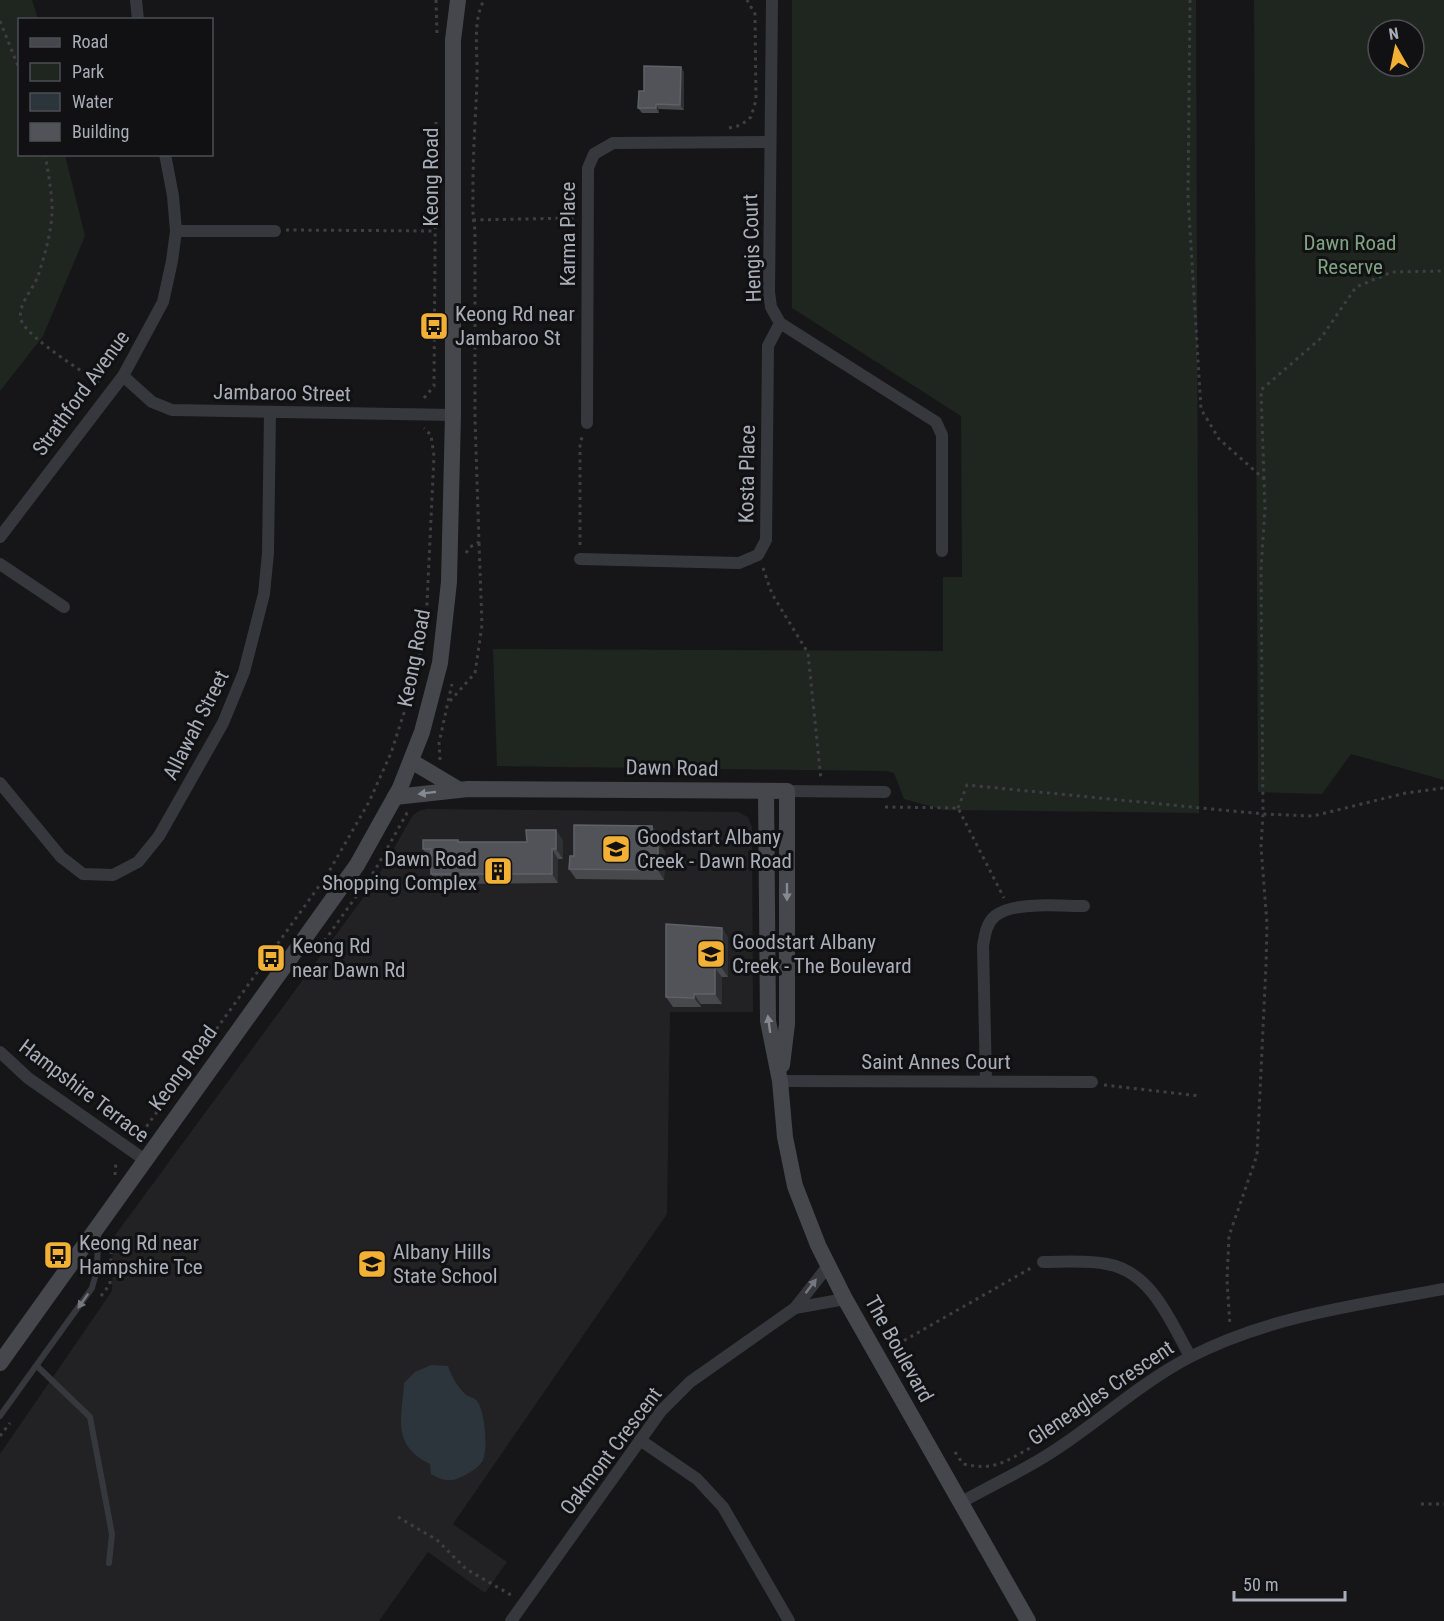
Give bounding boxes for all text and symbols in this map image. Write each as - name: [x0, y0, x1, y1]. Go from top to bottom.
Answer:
- legend: [18, 18, 213, 156]
- north arrow: [1366, 18, 1426, 78]
- text: N: [1387, 24, 1400, 44]
- text: Road: [72, 31, 108, 52]
- text: Park: [72, 61, 104, 82]
- text: Water: [72, 91, 114, 112]
- text: Building: [72, 121, 129, 142]
- street label: Keong Road: [419, 127, 443, 227]
- street label: Karma Place: [556, 182, 580, 286]
- street label: Hengis Court: [738, 193, 766, 303]
- park label: Dawn Road Reserve: [1304, 231, 1396, 279]
- place label: Keong Rd near Jambaroo St: [455, 302, 575, 350]
- bus stop icon: Keong Rd near Jambaroo St: [418, 310, 450, 342]
- street label: Strathford Avenue: [28, 326, 134, 460]
- street label: Jambaroo Street: [213, 380, 351, 406]
- street label: Kosta Place: [734, 424, 760, 523]
- street label: Keong Road: [393, 607, 435, 709]
- street label: Allawah Street: [158, 666, 234, 784]
- street label: Dawn Road: [625, 755, 719, 781]
- one-way arrow: [417, 788, 436, 798]
- place label: Goodstart Albany Creek - Dawn Road: [637, 825, 792, 873]
- school or university icon: Goodstart Albany Creek - Dawn Road: [600, 833, 632, 865]
- place label: Dawn Road Shopping Complex: [322, 847, 477, 895]
- building icon: Dawn Road Shopping Complex: [482, 855, 514, 887]
- one-way arrow: [782, 882, 792, 901]
- place label: Goodstart Albany Creek - The Boulevard: [732, 930, 912, 978]
- place label: Keong Rd near Dawn Rd: [292, 934, 406, 982]
- school or university icon: Goodstart Albany Creek - The Boulevard: [695, 938, 727, 970]
- bus stop icon: Keong Rd near Dawn Rd: [255, 942, 287, 974]
- one-way arrow: [764, 1014, 774, 1033]
- street label: Keong Road: [144, 1021, 222, 1115]
- street label: Hampshire Terrace: [14, 1034, 154, 1148]
- street label: Saint Annes Court: [861, 1050, 1011, 1074]
- place label: Keong Rd near Hampshire Tce: [79, 1231, 203, 1279]
- bus stop icon: Keong Rd near Hampshire Tce: [42, 1239, 74, 1271]
- place label: Albany Hills State School: [393, 1240, 498, 1288]
- school or university icon: Albany Hills State School: [356, 1248, 388, 1280]
- one-way arrow: [805, 1279, 817, 1295]
- street label: The Boulevard: [860, 1292, 938, 1406]
- one-way arrow: [78, 1293, 89, 1309]
- street label: Gleneagles Crescent: [1024, 1336, 1178, 1450]
- street label: Oakmont Crescent: [555, 1383, 667, 1519]
- scale bar: [1234, 1564, 1345, 1602]
- text: 50 m: [1243, 1574, 1278, 1595]

